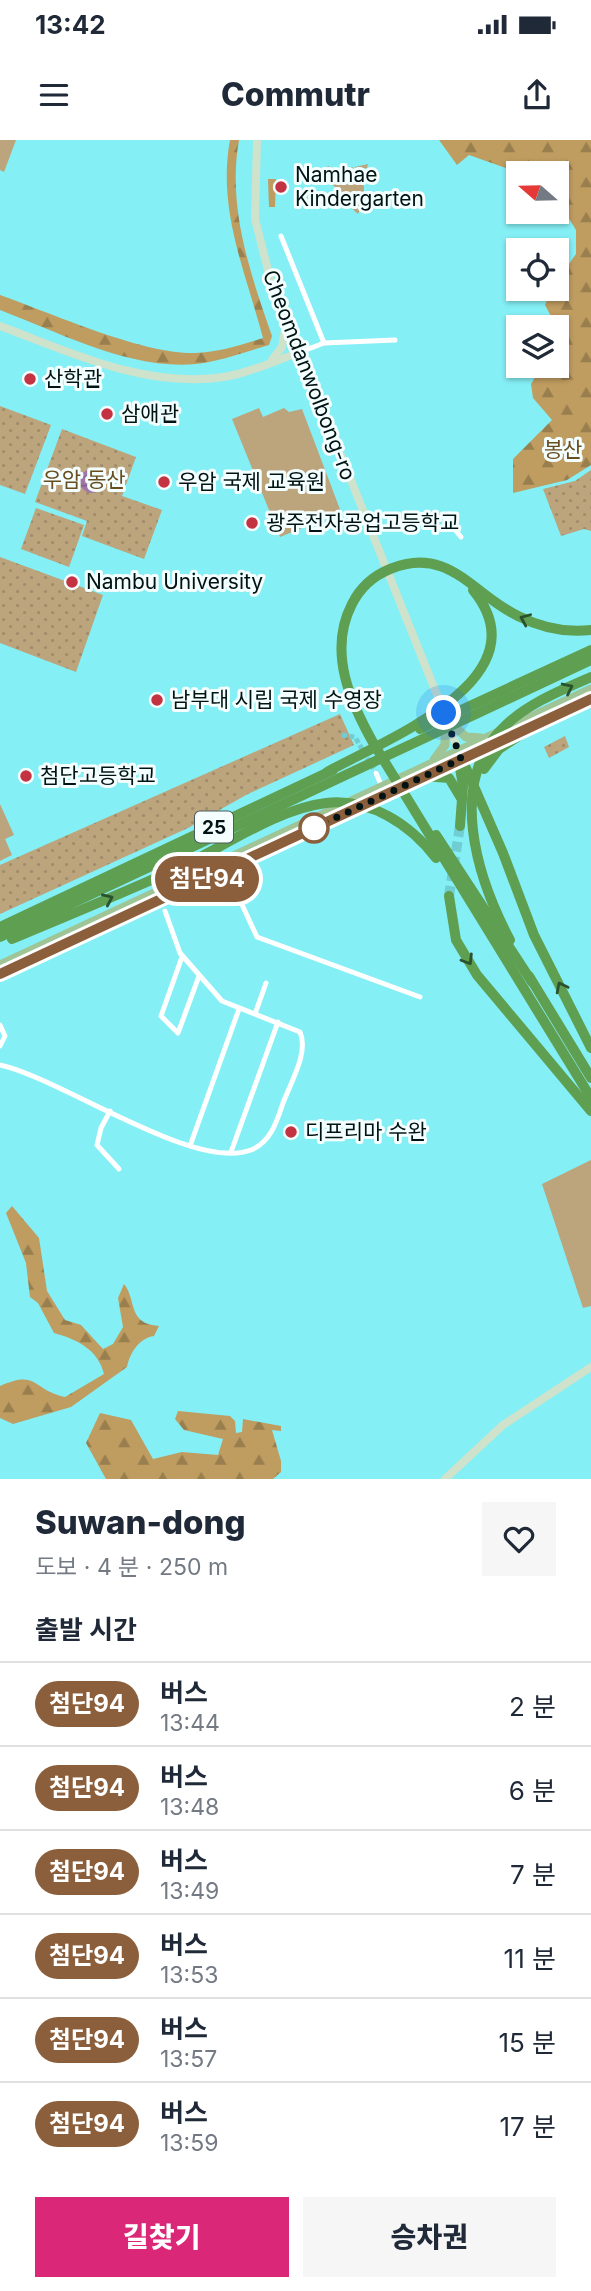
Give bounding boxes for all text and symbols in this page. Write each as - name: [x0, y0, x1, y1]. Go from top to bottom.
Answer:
- text: 13:42: [35, 9, 106, 40]
- text: Commutr: [221, 75, 370, 114]
- icon: menu: [35, 76, 73, 114]
- icon: share: [518, 76, 556, 114]
- north arrow: [506, 161, 569, 224]
- map controls: [506, 161, 569, 378]
- place label: Namhae Kindergarten: [295, 162, 424, 211]
- marker: Namhae Kindergarten: [273, 179, 289, 195]
- button: locate: [506, 238, 569, 301]
- street label: Cheomdanwolbong-ro: [258, 266, 361, 483]
- button: layers: [506, 315, 569, 378]
- place label: 산학관: [44, 366, 102, 391]
- marker: 산학관: [22, 371, 38, 387]
- place label: 삼애관: [121, 401, 179, 426]
- marker: 삼애관: [99, 406, 115, 422]
- park label: 봉산: [544, 437, 582, 462]
- park label: 우암 동산: [42, 467, 126, 492]
- place label: 우암 국제 교육원: [178, 469, 325, 494]
- marker: 우암 국제 교육원: [156, 474, 172, 490]
- place label: 광주전자공업고등학교: [266, 510, 459, 535]
- marker: 광주전자공업고등학교: [244, 515, 260, 531]
- place label: Nambu University: [86, 569, 263, 594]
- marker: Nambu University: [64, 574, 80, 590]
- one-way arrow: [519, 613, 531, 627]
- one-way arrow: [561, 682, 573, 696]
- place label: 남부대 시립 국제 수영장: [171, 687, 382, 712]
- marker: 남부대 시립 국제 수영장: [149, 692, 165, 708]
- your location: [426, 695, 461, 730]
- place label: 첨단고등학교: [40, 763, 156, 788]
- marker: 첨단고등학교: [18, 768, 34, 784]
- road number: 25: [195, 812, 233, 842]
- unlabelled marker: [299, 813, 329, 843]
- line badge: 첨단94: [158, 856, 256, 902]
- text: 첨단94: [169, 864, 245, 893]
- one-way arrow: [101, 893, 113, 907]
- one-way arrow: [459, 953, 472, 966]
- one-way arrow: [555, 981, 569, 994]
- place label: 디프리마 수완: [305, 1119, 427, 1144]
- marker: 디프리마 수완: [283, 1124, 299, 1140]
- text: Suwan-dong: [35, 1502, 246, 1542]
- button: heart: [482, 1502, 556, 1576]
- text: 도보 · 4 분 · 250 m: [35, 1553, 228, 1581]
- text: 출발 시간: [35, 1614, 137, 1645]
- text: 버스: [160, 1677, 208, 1708]
- text: 첨단94: [49, 1689, 125, 1718]
- text: 2 분: [509, 1691, 556, 1722]
- text: 13:44: [160, 1709, 220, 1737]
- text: 버스: [160, 1761, 208, 1792]
- text: 첨단94: [49, 1773, 125, 1802]
- text: 6 분: [509, 1775, 556, 1806]
- text: 13:48: [160, 1793, 219, 1821]
- text: 버스: [160, 1845, 208, 1876]
- text: 첨단94: [49, 1857, 125, 1886]
- text: 7 분: [510, 1859, 556, 1890]
- text: 13:49: [160, 1877, 219, 1905]
- text: 버스: [160, 1929, 208, 1960]
- text: 첨단94: [49, 1941, 125, 1970]
- text: 11 분: [504, 1943, 556, 1974]
- text: 13:53: [160, 1961, 218, 1989]
- text: 버스: [160, 2013, 208, 2044]
- text: 첨단94: [49, 2025, 125, 2054]
- text: 15 분: [498, 2027, 556, 2058]
- text: 13:57: [160, 2045, 217, 2073]
- text: 버스: [160, 2097, 208, 2128]
- text: 첨단94: [49, 2109, 125, 2138]
- text: 17 분: [499, 2111, 556, 2142]
- text: 13:59: [160, 2129, 218, 2157]
- button: 길찾기: [35, 2197, 289, 2277]
- button: 승차권: [303, 2197, 556, 2277]

